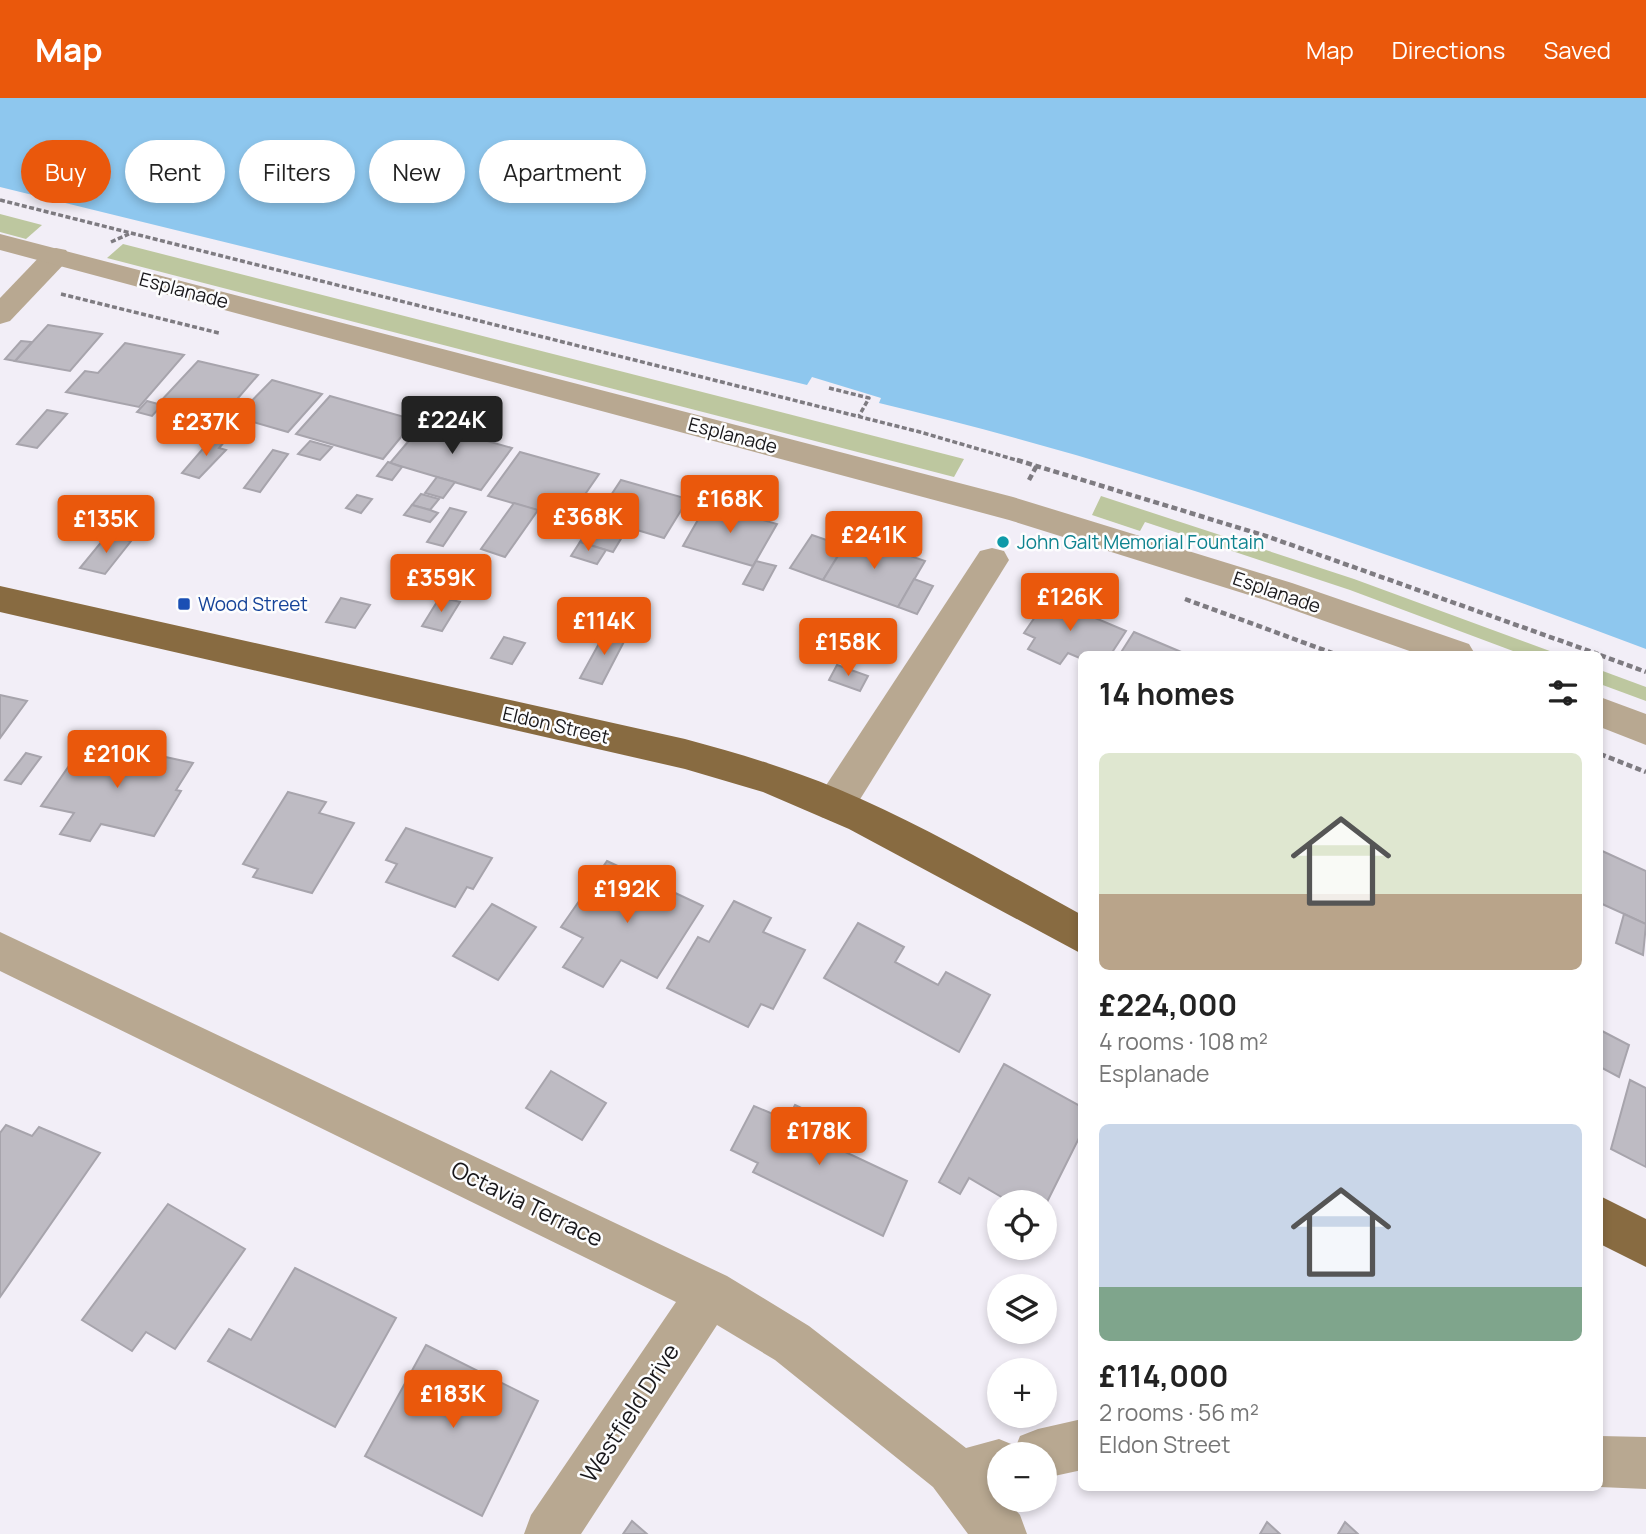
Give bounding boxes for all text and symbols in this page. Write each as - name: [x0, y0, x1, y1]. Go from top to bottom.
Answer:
- text: Map: [35, 27, 103, 72]
- text: Map: [1306, 33, 1354, 66]
- text: Directions: [1392, 33, 1505, 66]
- text: Saved: [1543, 33, 1611, 66]
- chip: Buy: [21, 140, 111, 203]
- chip: Rent: [125, 140, 225, 203]
- chip: Filters: [239, 140, 355, 203]
- chip: New: [369, 140, 465, 203]
- chip: Apartment: [479, 140, 646, 203]
- street label: Esplanade: [137, 266, 231, 314]
- pin: £224K: [403, 396, 501, 456]
- pin: £237K: [157, 398, 255, 458]
- text: £224K: [418, 403, 486, 435]
- text: £237K: [172, 405, 240, 437]
- street label: Esplanade: [686, 411, 780, 459]
- pin: £168K: [681, 476, 779, 535]
- text: £168K: [697, 482, 763, 514]
- pin: £368K: [539, 494, 637, 553]
- pin: £135K: [57, 496, 155, 555]
- text: £368K: [553, 500, 623, 532]
- text: £135K: [74, 502, 138, 534]
- pin: £241K: [825, 512, 923, 571]
- text: £241K: [841, 518, 907, 550]
- place label: John Galt Memorial Fountain: [1017, 529, 1264, 555]
- marker: John Galt Memorial Fountain: [995, 534, 1011, 550]
- pin: £359K: [392, 554, 490, 614]
- text: £359K: [406, 561, 476, 593]
- street label: Esplanade: [1230, 565, 1324, 619]
- pin: £126K: [1021, 574, 1119, 633]
- text: £126K: [1037, 580, 1103, 612]
- place label: Wood Street: [198, 591, 308, 617]
- marker: Wood Street: [176, 596, 192, 612]
- pin: £114K: [555, 598, 653, 657]
- text: £114K: [573, 604, 635, 636]
- pin: £158K: [799, 618, 897, 678]
- text: £158K: [815, 625, 881, 657]
- text: 14 homes: [1099, 673, 1235, 714]
- icon: filters: [1544, 674, 1582, 712]
- street label: Eldon Street: [500, 700, 612, 750]
- pin: £210K: [68, 730, 166, 790]
- text: £210K: [84, 737, 150, 769]
- icon: home: [1278, 798, 1404, 924]
- pin: £192K: [578, 866, 676, 925]
- text: £192K: [594, 872, 660, 904]
- text: £224,000: [1099, 984, 1237, 1025]
- text: 4 rooms · 108 m²: [1099, 1025, 1268, 1057]
- text: Esplanade: [1099, 1057, 1209, 1089]
- pin: £178K: [770, 1108, 868, 1167]
- text: £178K: [787, 1114, 851, 1146]
- street label: Octavia Terrace: [446, 1152, 609, 1254]
- icon: home: [1278, 1169, 1404, 1295]
- map controls: [987, 1190, 1057, 1512]
- button: locate: [987, 1190, 1057, 1260]
- button: layers: [987, 1274, 1057, 1344]
- street label: Westfield Drive: [572, 1337, 686, 1488]
- text: £114,000: [1099, 1355, 1228, 1396]
- button: +: [987, 1358, 1057, 1428]
- pin: £183K: [404, 1370, 502, 1430]
- text: £183K: [420, 1377, 486, 1409]
- text: 2 rooms · 56 m²: [1099, 1396, 1259, 1428]
- text: Eldon Street: [1099, 1428, 1231, 1460]
- button: −: [987, 1442, 1057, 1512]

